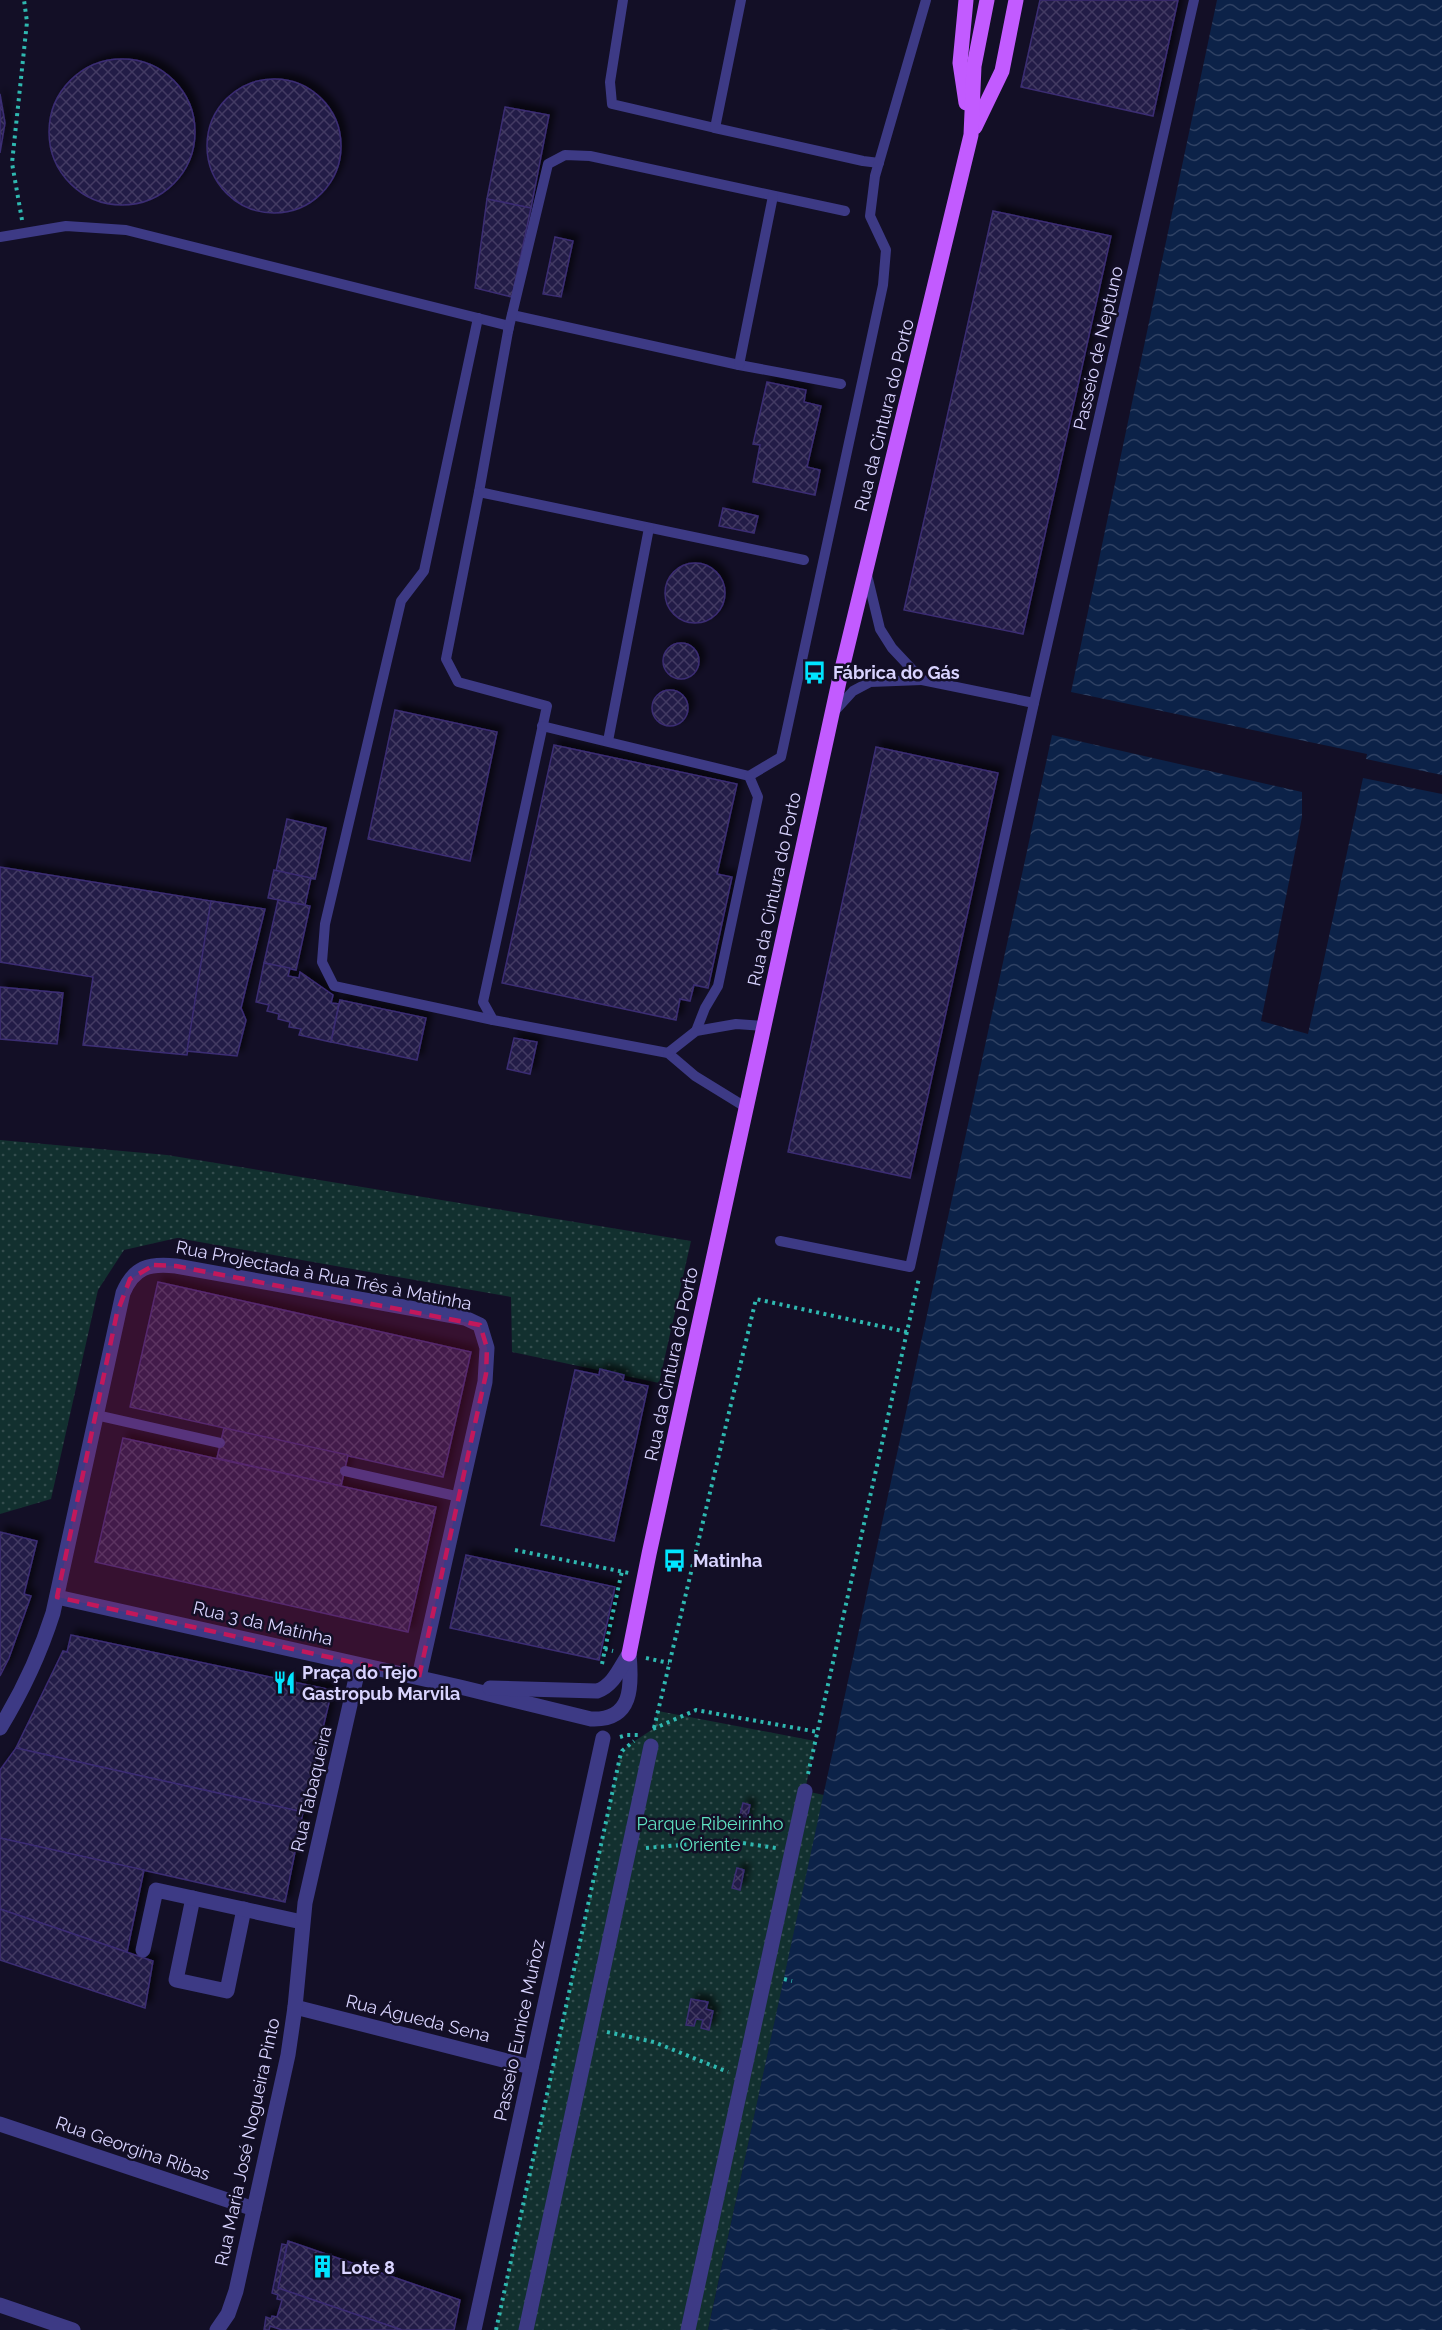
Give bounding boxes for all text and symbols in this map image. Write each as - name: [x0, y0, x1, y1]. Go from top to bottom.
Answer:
- street label: Passeio de Neptuno: [1069, 264, 1127, 432]
- street label: Rua da Cintura do Porto: [850, 316, 918, 513]
- bus stop icon: Fábrica do Gás: [802, 659, 828, 685]
- place label: Fábrica do Gás: [833, 662, 960, 683]
- street label: Rua da Cintura do Porto: [743, 790, 805, 988]
- street label: Rua Projectada à Rua Três à Matinha: [174, 1236, 474, 1314]
- street label: Rua da Cintura do Porto: [640, 1265, 702, 1463]
- bus stop icon: Matinha: [662, 1547, 688, 1573]
- place label: Matinha: [693, 1550, 762, 1571]
- street label: Rua 3 da Matinha: [191, 1597, 335, 1649]
- place label: Praça do Tejo Gastropub Marvila: [302, 1662, 460, 1704]
- restaurant icon: Praça do Tejo Gastropub Marvila: [271, 1669, 297, 1695]
- street label: Rua Tabaqueira: [286, 1724, 336, 1854]
- park label: Parque Ribeirinho Oriente: [636, 1813, 784, 1855]
- street label: Passeio Eunice Muñoz: [489, 1937, 549, 2123]
- street label: Rua Águeda Sena: [344, 1989, 493, 2046]
- street label: Rua Maria José Nogueira Pinto: [210, 2016, 284, 2268]
- street label: Rua Georgina Ribas: [53, 2112, 213, 2184]
- building icon: Lote 8: [310, 2254, 336, 2280]
- place label: Lote 8: [341, 2257, 395, 2278]

